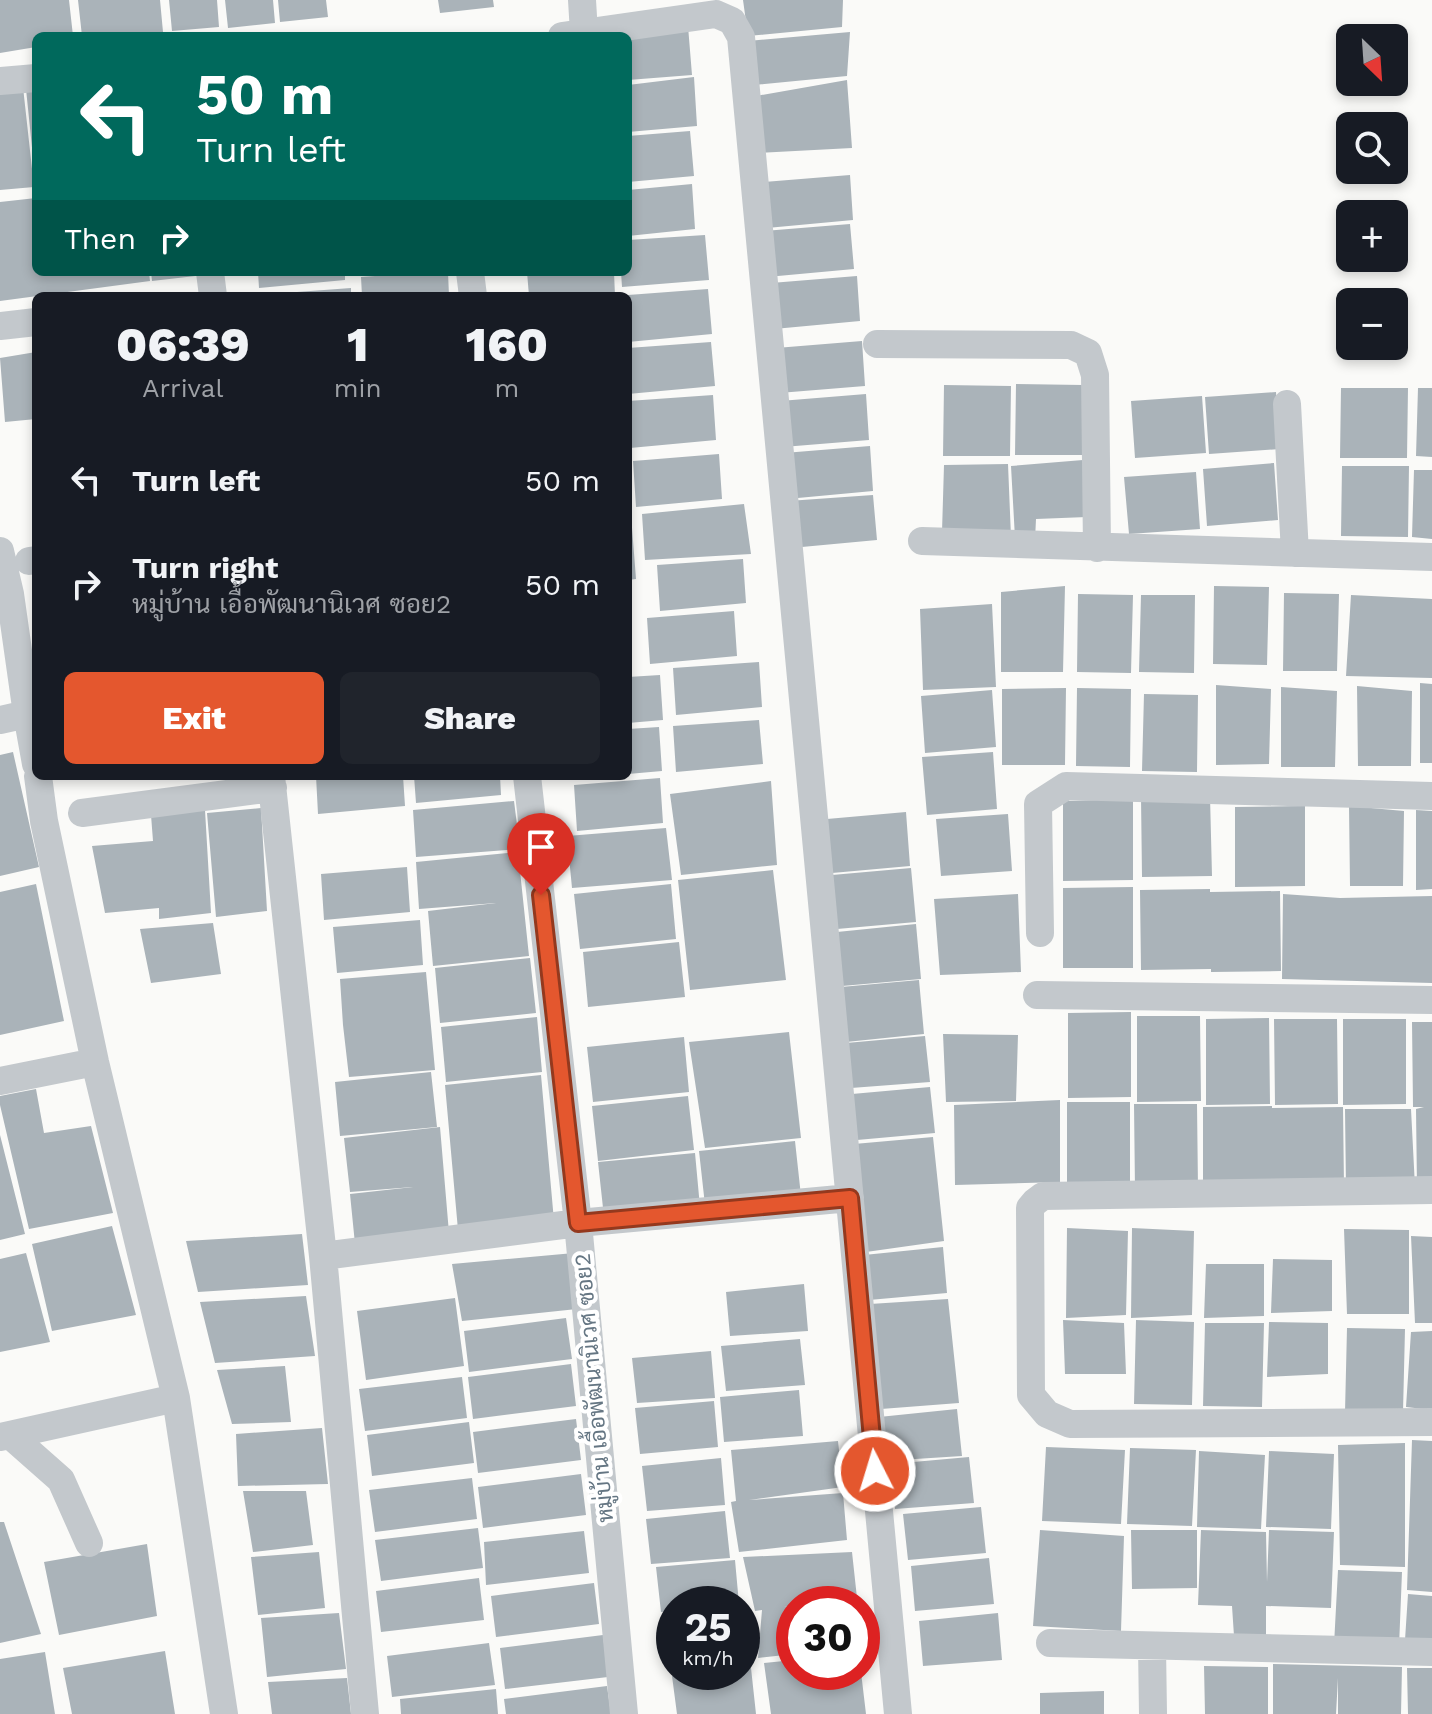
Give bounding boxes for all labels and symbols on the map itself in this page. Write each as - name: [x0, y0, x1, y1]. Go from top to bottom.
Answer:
- north arrow: [1336, 24, 1408, 96]
- pin: [507, 813, 575, 895]
- street label: หมู่บ้าน เอื้อพัฒนานิเวศ ซอย2: [563, 1252, 621, 1524]
- position arrow: [833, 1429, 917, 1513]
- speed limit sign: 30: [776, 1586, 880, 1690]

